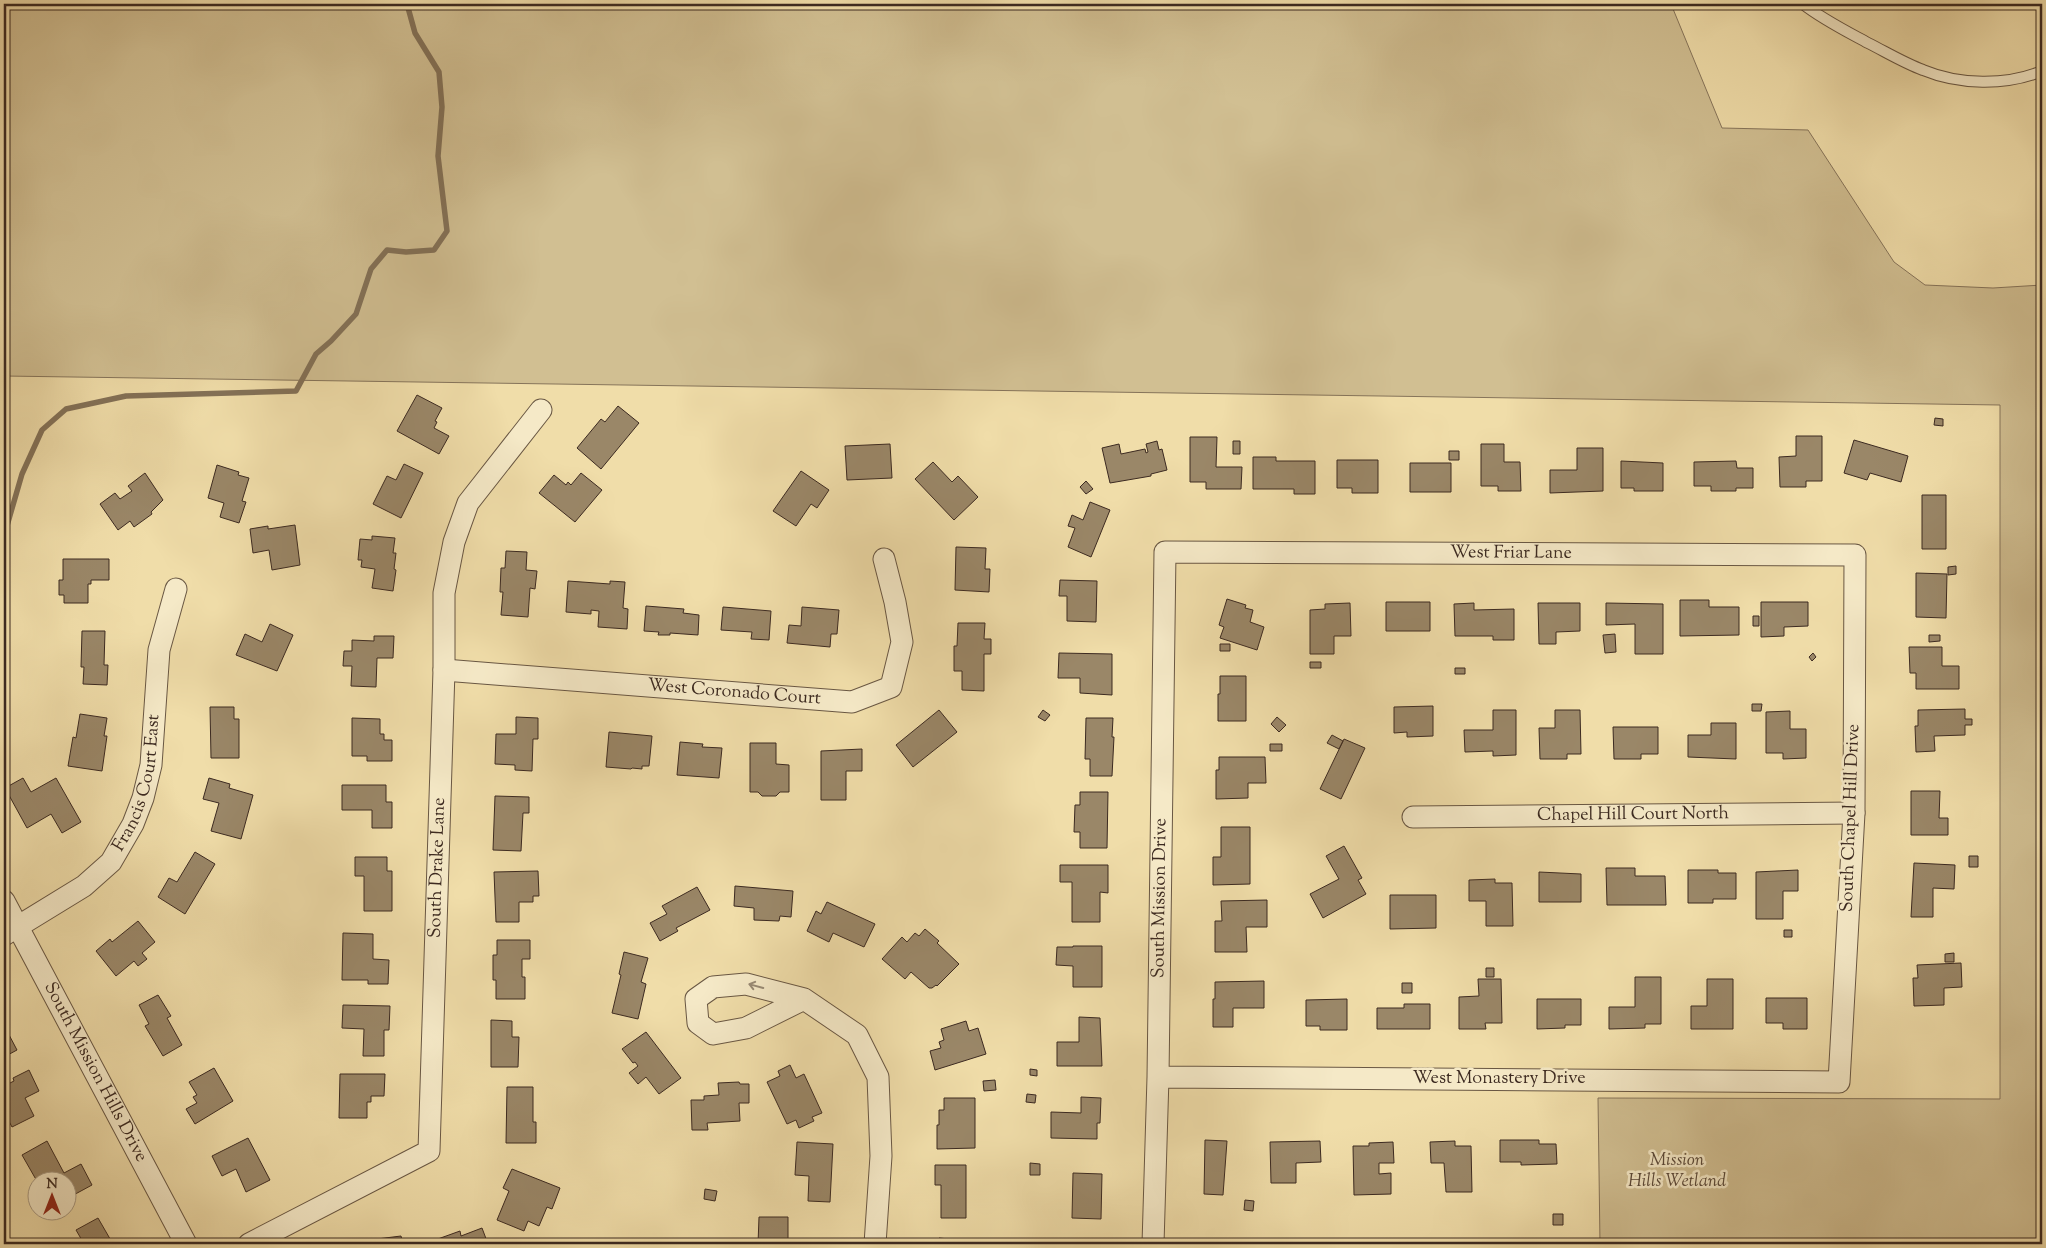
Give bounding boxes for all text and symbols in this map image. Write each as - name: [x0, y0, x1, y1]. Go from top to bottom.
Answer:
- street label: West Friar Lane: [1450, 540, 1572, 567]
- street label: West Coronado Court: [646, 673, 822, 713]
- street label: Francis Court East: [107, 713, 167, 857]
- street label: South Chapel Hill Drive: [1835, 723, 1867, 913]
- street label: South Drake Lane: [423, 797, 453, 938]
- street label: Chapel Hill Court North: [1537, 801, 1730, 829]
- street label: South Mission Drive: [1146, 818, 1174, 978]
- street label: South Mission Hills Drive: [36, 978, 153, 1167]
- one-way arrow: [749, 981, 765, 990]
- street label: West Monastery Drive: [1412, 1066, 1586, 1092]
- park label: Mission Hills Wetland: [1628, 1148, 1726, 1195]
- north arrow: [28, 1170, 78, 1220]
- text: N: [46, 1175, 58, 1195]

